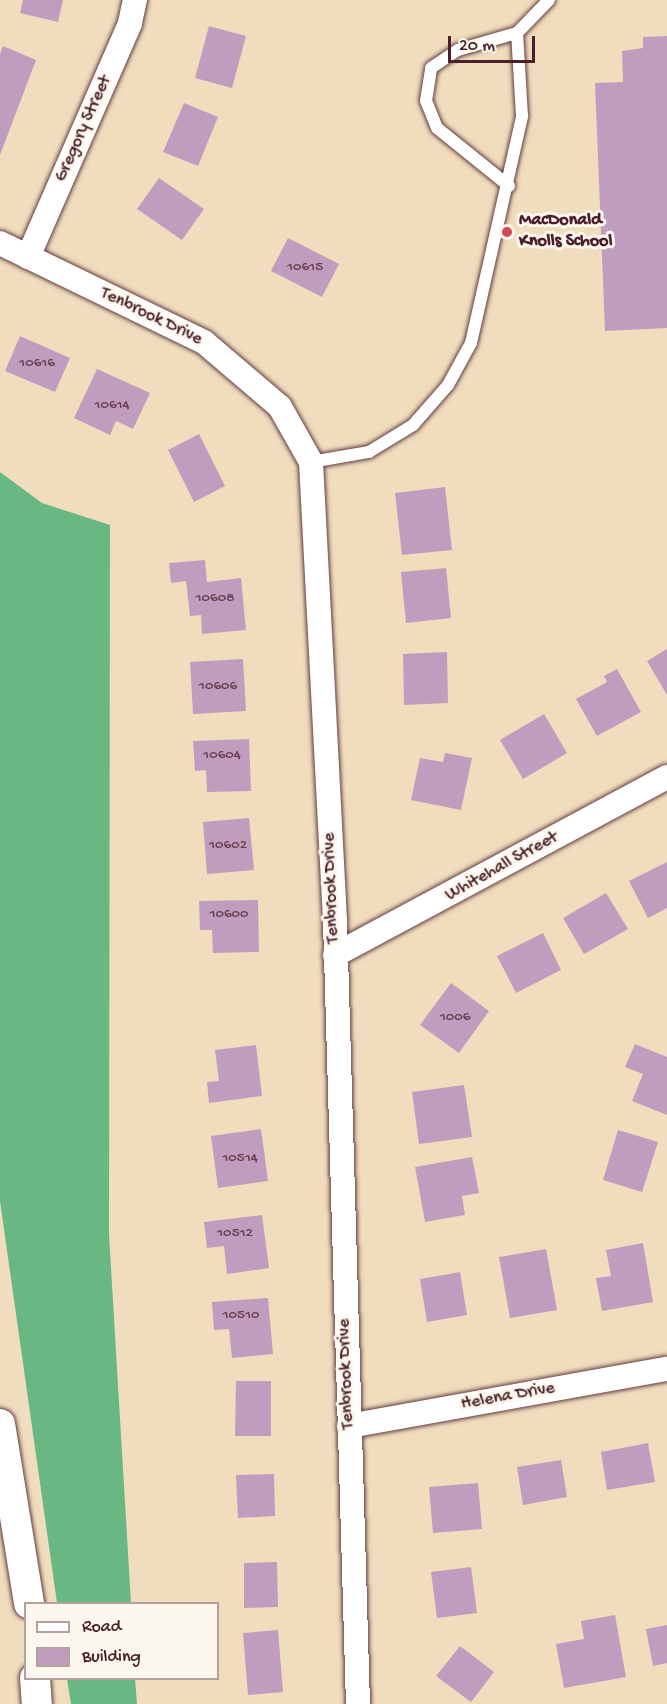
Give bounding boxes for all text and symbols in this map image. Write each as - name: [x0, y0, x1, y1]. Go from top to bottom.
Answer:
- scale bar: [451, 24, 538, 62]
- text: 20 m: [459, 36, 495, 57]
- street label: Gregory Street: [51, 72, 117, 186]
- place label: MacDonald Knolls School: [519, 211, 612, 254]
- marker: MacDonald Knolls School: [500, 225, 514, 239]
- house number: 10615: [287, 259, 323, 277]
- street label: Tenbrook Drive: [96, 283, 206, 351]
- house number: 10616: [19, 355, 55, 373]
- house number: 10614: [94, 397, 130, 415]
- house number: 10608: [196, 590, 234, 608]
- house number: 10606: [199, 678, 237, 696]
- house number: 10604: [203, 747, 241, 765]
- street label: Whitehall Street: [442, 827, 562, 907]
- street label: Tenbrook Drive: [319, 832, 345, 944]
- house number: 10602: [209, 837, 247, 855]
- house number: 10600: [209, 906, 249, 924]
- house number: 1006: [440, 1009, 470, 1027]
- house number: 10514: [222, 1150, 258, 1168]
- house number: 10512: [217, 1225, 253, 1243]
- house number: 10510: [222, 1307, 260, 1325]
- street label: Tenbrook Drive: [334, 1318, 360, 1430]
- street label: Helena Drive: [459, 1378, 557, 1416]
- legend: [24, 1602, 219, 1680]
- text: Road: [82, 1617, 121, 1638]
- text: Building: [82, 1647, 141, 1668]

